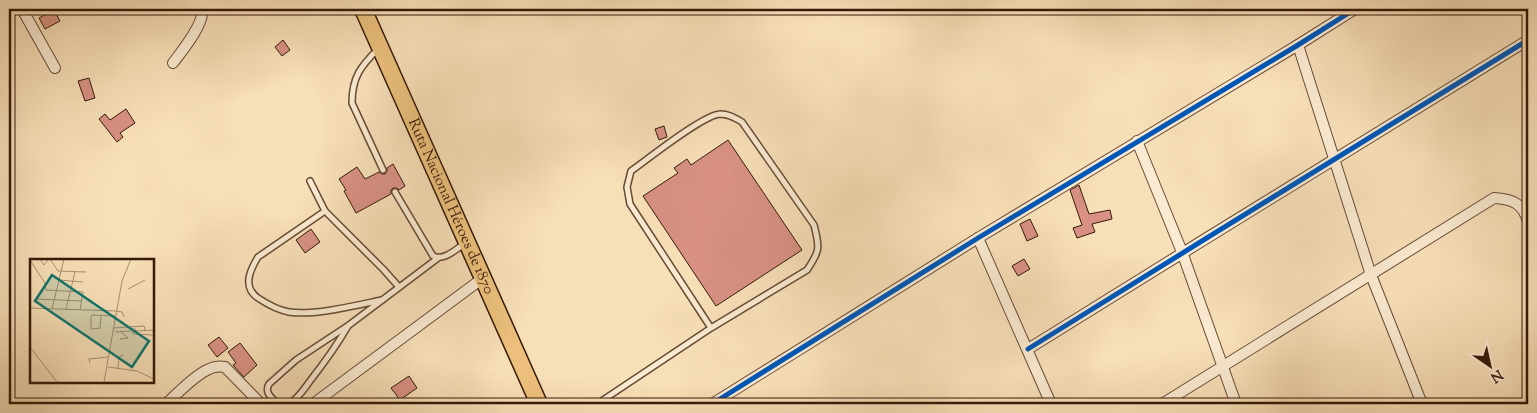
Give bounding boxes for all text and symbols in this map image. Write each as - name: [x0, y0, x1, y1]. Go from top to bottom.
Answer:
- street label: Ruta Nacional Héroes de 1870: [403, 115, 499, 298]
- inset map: [30, 259, 154, 383]
- north arrow: [1464, 340, 1514, 390]
- text: N: [1486, 364, 1506, 387]

